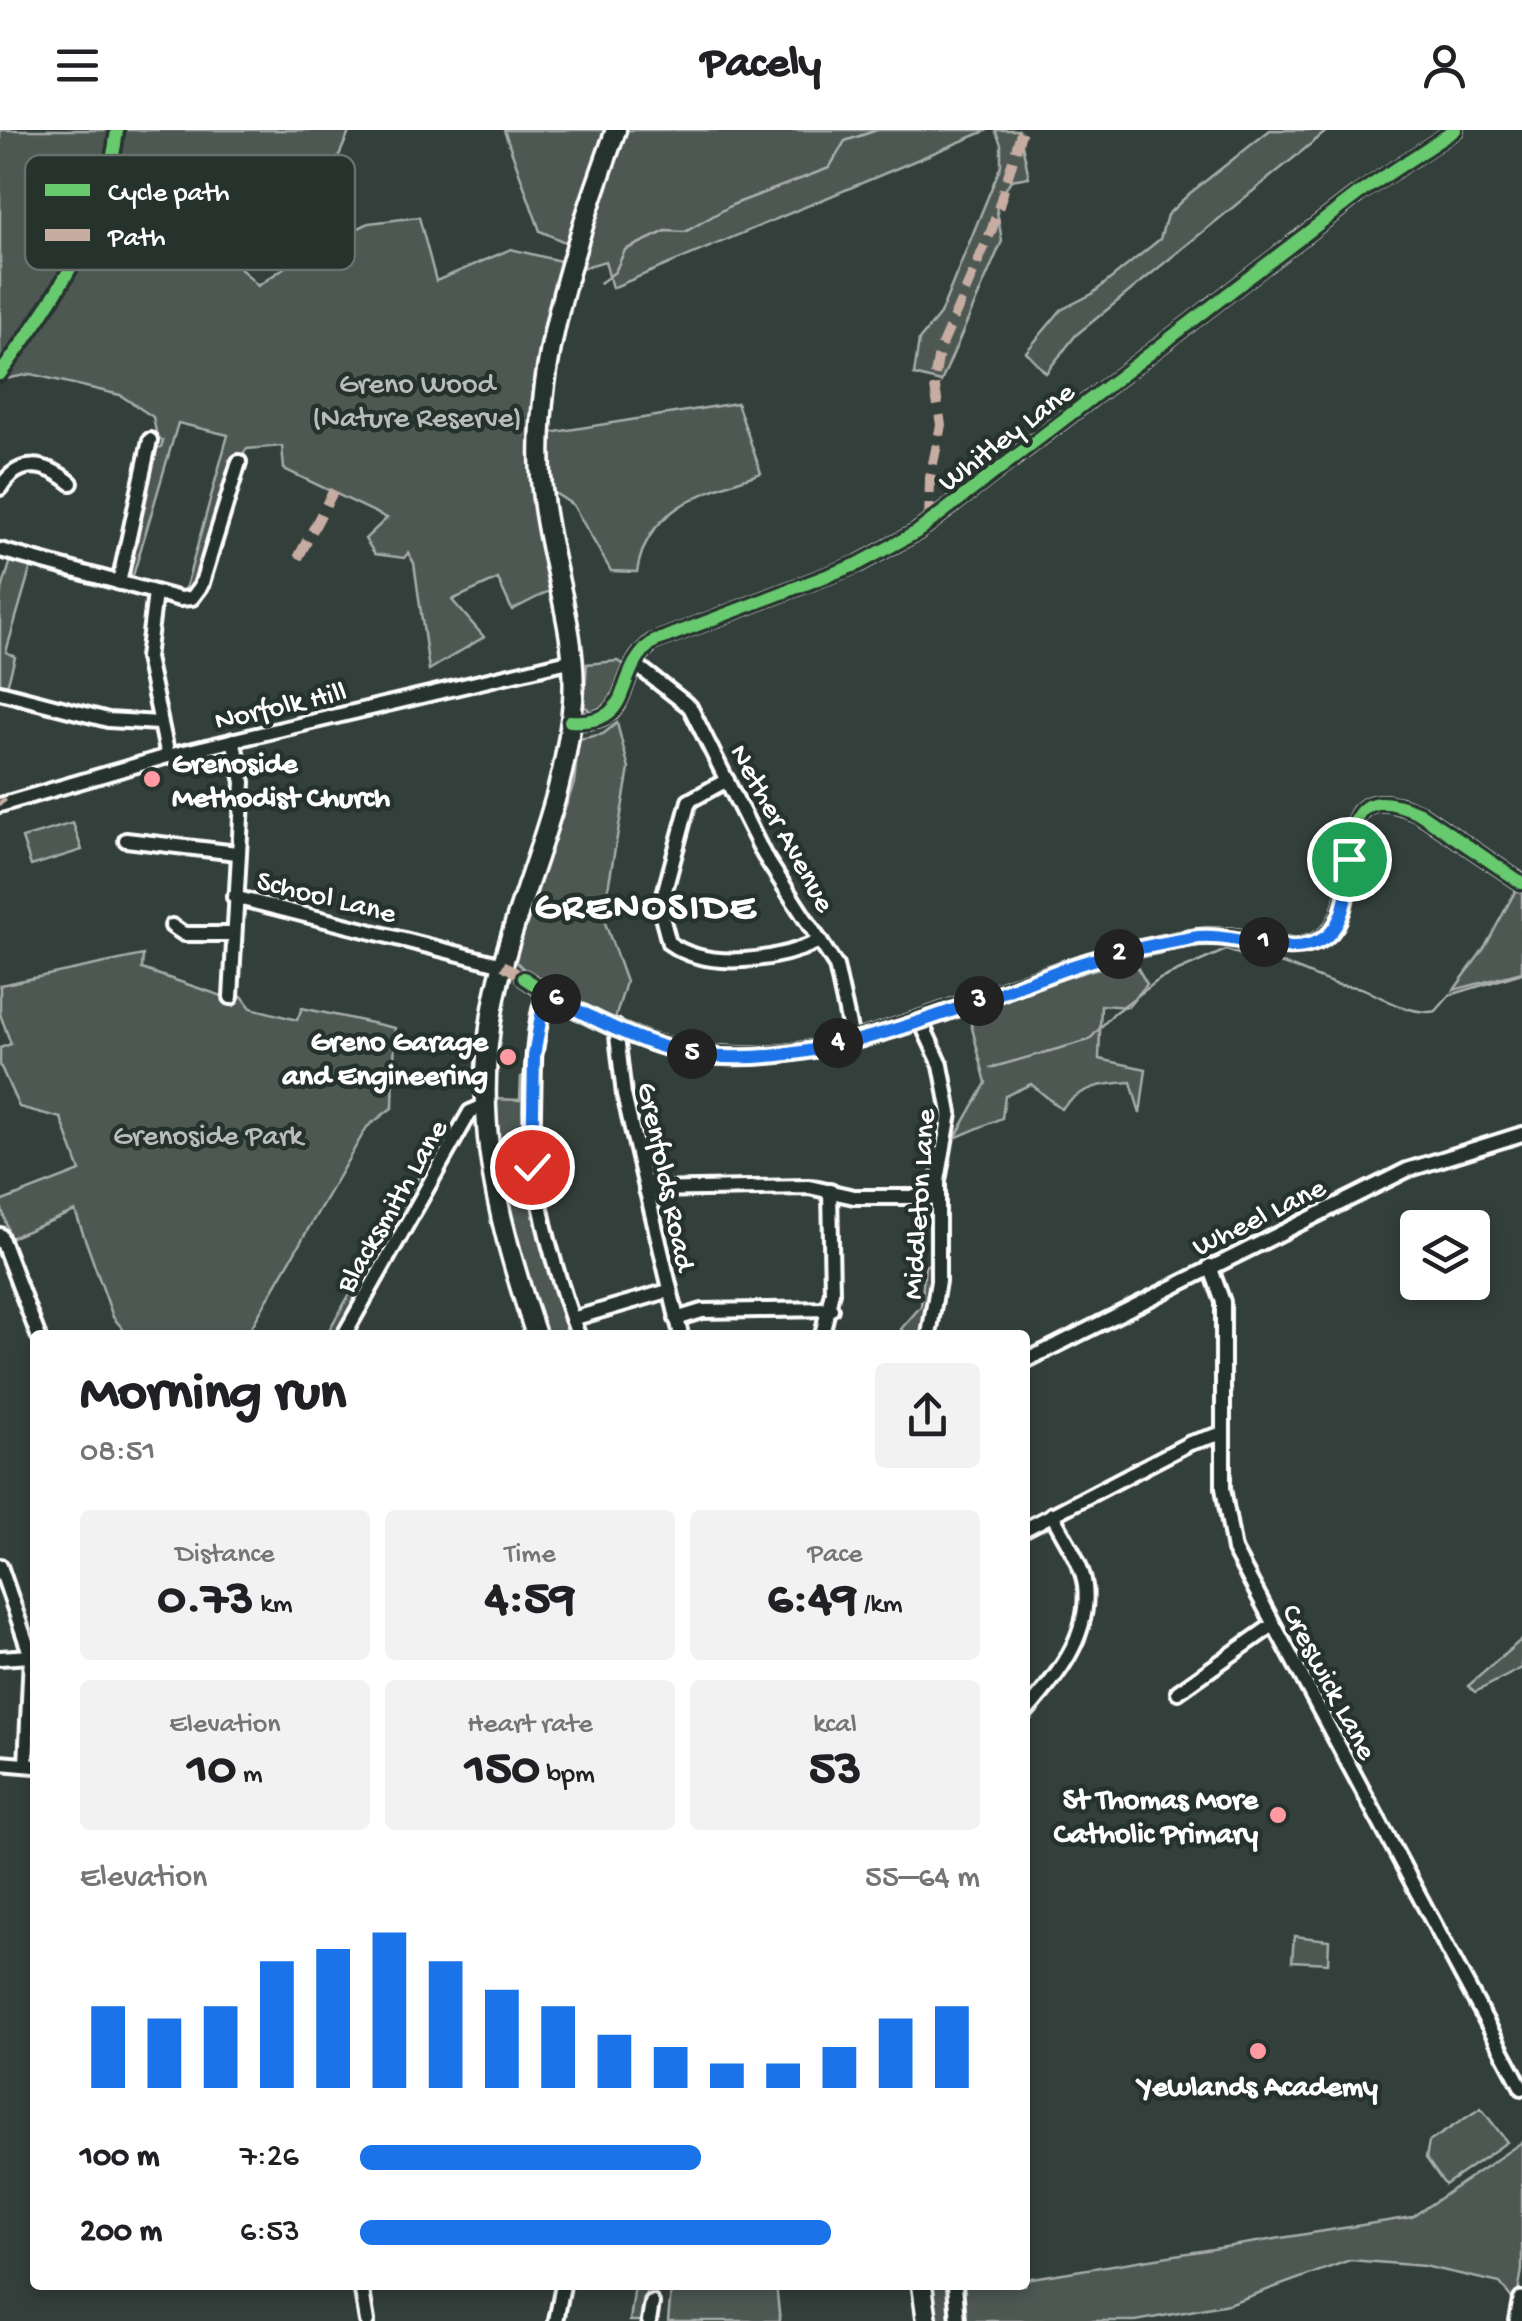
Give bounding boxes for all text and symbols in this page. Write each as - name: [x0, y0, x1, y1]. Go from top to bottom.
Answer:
- icon: menu: [50, 38, 105, 93]
- icon: person: [1417, 38, 1472, 93]
- text: Pacely: [701, 39, 821, 92]
- legend: [25, 155, 355, 270]
- text: Cycle path: [108, 178, 230, 211]
- text: Path: [107, 223, 165, 256]
- park label: Greno Wood (Nature Reserve): [312, 369, 522, 438]
- street label: Whitley Lane: [933, 376, 1083, 501]
- street label: Norfolk Hill: [212, 676, 350, 741]
- street label: Nether Avenue: [719, 739, 841, 920]
- place label: Grenoside Methodist Church: [172, 749, 390, 818]
- marker: Grenoside Methodist Church: [141, 768, 163, 790]
- pin: [1307, 817, 1392, 902]
- icon: arrive: [1322, 832, 1377, 887]
- street label: School Lane: [253, 865, 400, 934]
- district label: GRENOSIDE: [535, 886, 757, 933]
- pin: 1: [1239, 917, 1289, 967]
- text: 1: [1258, 925, 1270, 958]
- pin: 2: [1094, 929, 1144, 979]
- text: 2: [1112, 937, 1126, 970]
- pin: 6: [531, 974, 581, 1024]
- pin: 3: [954, 976, 1004, 1026]
- text: 6: [549, 982, 563, 1015]
- text: 3: [972, 984, 986, 1017]
- pin: 4: [813, 1018, 863, 1068]
- text: 4: [831, 1026, 845, 1059]
- place label: Greno Garage and Engineering: [281, 1027, 490, 1096]
- pin: 5: [667, 1029, 717, 1079]
- text: 5: [685, 1037, 699, 1070]
- marker: Greno Garage and Engineering: [497, 1046, 519, 1068]
- street label: Grenfolds Road: [627, 1079, 701, 1277]
- street label: Middleton Lane: [897, 1107, 946, 1301]
- street label: Blacksmith Lane: [330, 1114, 458, 1301]
- park label: Grenoside Park: [113, 1121, 306, 1156]
- pin: [490, 1125, 575, 1210]
- icon: check: [505, 1140, 560, 1195]
- street label: Wheel Lane: [1188, 1172, 1333, 1266]
- map controls: [1400, 1210, 1490, 1300]
- button: layers: [1400, 1210, 1490, 1300]
- button: share: [875, 1363, 980, 1468]
- text: Morning run: [80, 1364, 346, 1428]
- text: 08:51: [80, 1434, 156, 1472]
- text: Distance: [176, 1539, 274, 1572]
- text: Time: [504, 1539, 556, 1572]
- text: Pace: [808, 1539, 862, 1572]
- text: 0.73: [157, 1572, 254, 1631]
- text: 4:59: [485, 1572, 575, 1631]
- text: 6:49: [767, 1572, 857, 1631]
- text: km: [254, 1589, 293, 1622]
- text: /km: [857, 1589, 903, 1622]
- street label: Creswick Lane: [1271, 1599, 1383, 1767]
- text: Elevation: [169, 1709, 281, 1742]
- text: Heart rate: [467, 1709, 593, 1742]
- text: kcal: [813, 1709, 857, 1742]
- text: 10: [187, 1742, 236, 1801]
- text: 150: [465, 1742, 540, 1801]
- text: 53: [809, 1742, 861, 1801]
- text: m: [236, 1759, 263, 1792]
- text: bpm: [540, 1759, 595, 1792]
- place label: St Thomas More Catholic Primary: [1054, 1785, 1260, 1854]
- marker: St Thomas More Catholic Primary: [1267, 1804, 1289, 1826]
- text: Elevation: [80, 1860, 207, 1898]
- text: 55–64 m: [865, 1860, 980, 1898]
- marker: Yewlands Academy: [1247, 2040, 1269, 2062]
- place label: Yewlands Academy: [1135, 2072, 1378, 2107]
- text: 100 m: [80, 2139, 160, 2177]
- text: 7:26: [240, 2139, 299, 2177]
- text: 200 m: [80, 2214, 162, 2252]
- text: 6:53: [240, 2214, 300, 2252]

